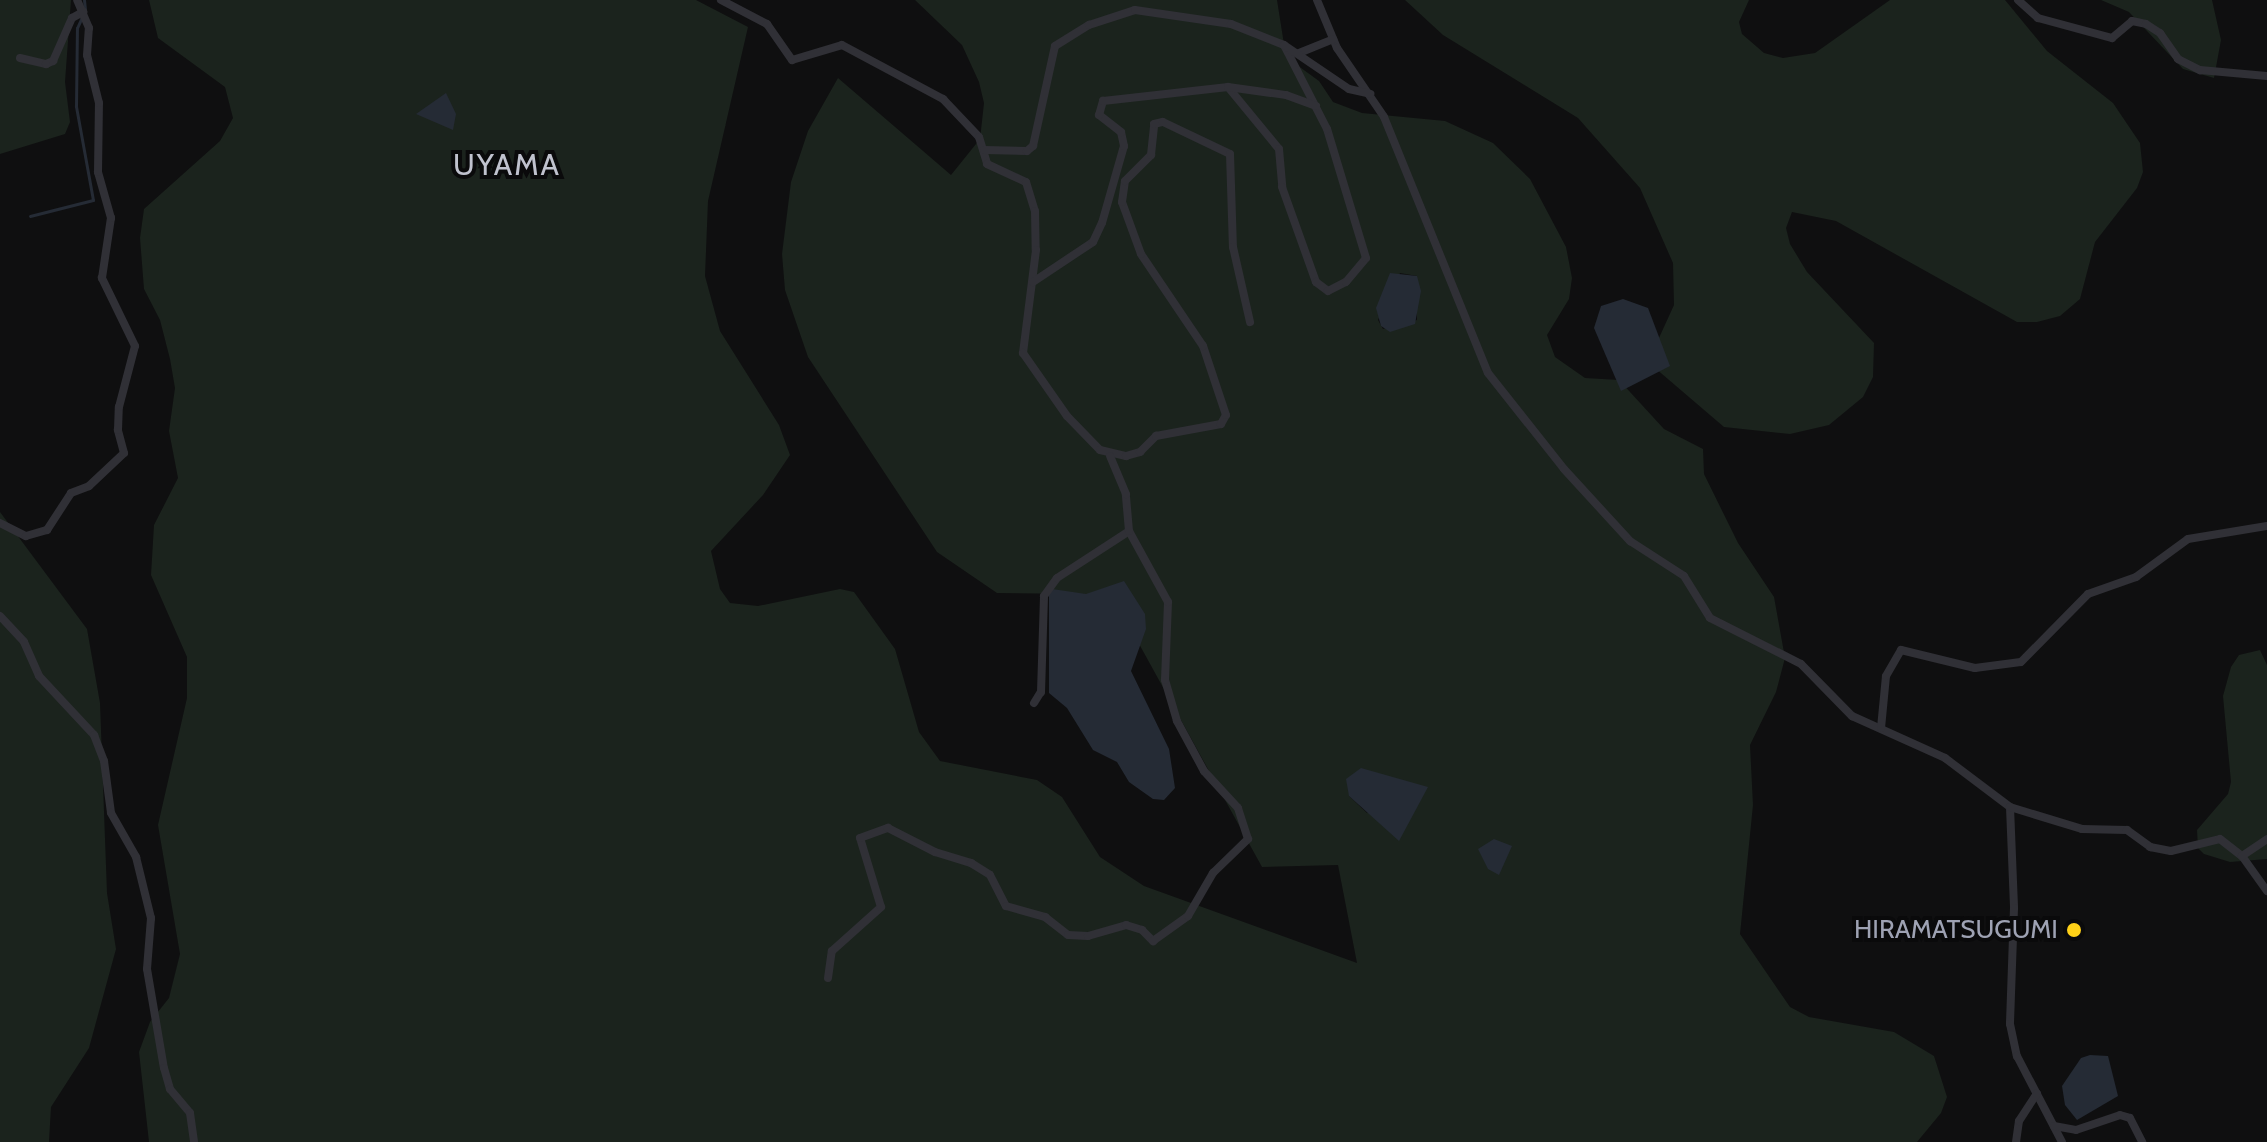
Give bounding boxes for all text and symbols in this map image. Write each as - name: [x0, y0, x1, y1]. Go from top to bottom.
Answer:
- district label: UYAMA: [453, 147, 561, 183]
- place label: HIRAMATSUGUMI: [1854, 914, 2058, 946]
- marker: HIRAMATSUGUMI: [2065, 921, 2083, 939]

